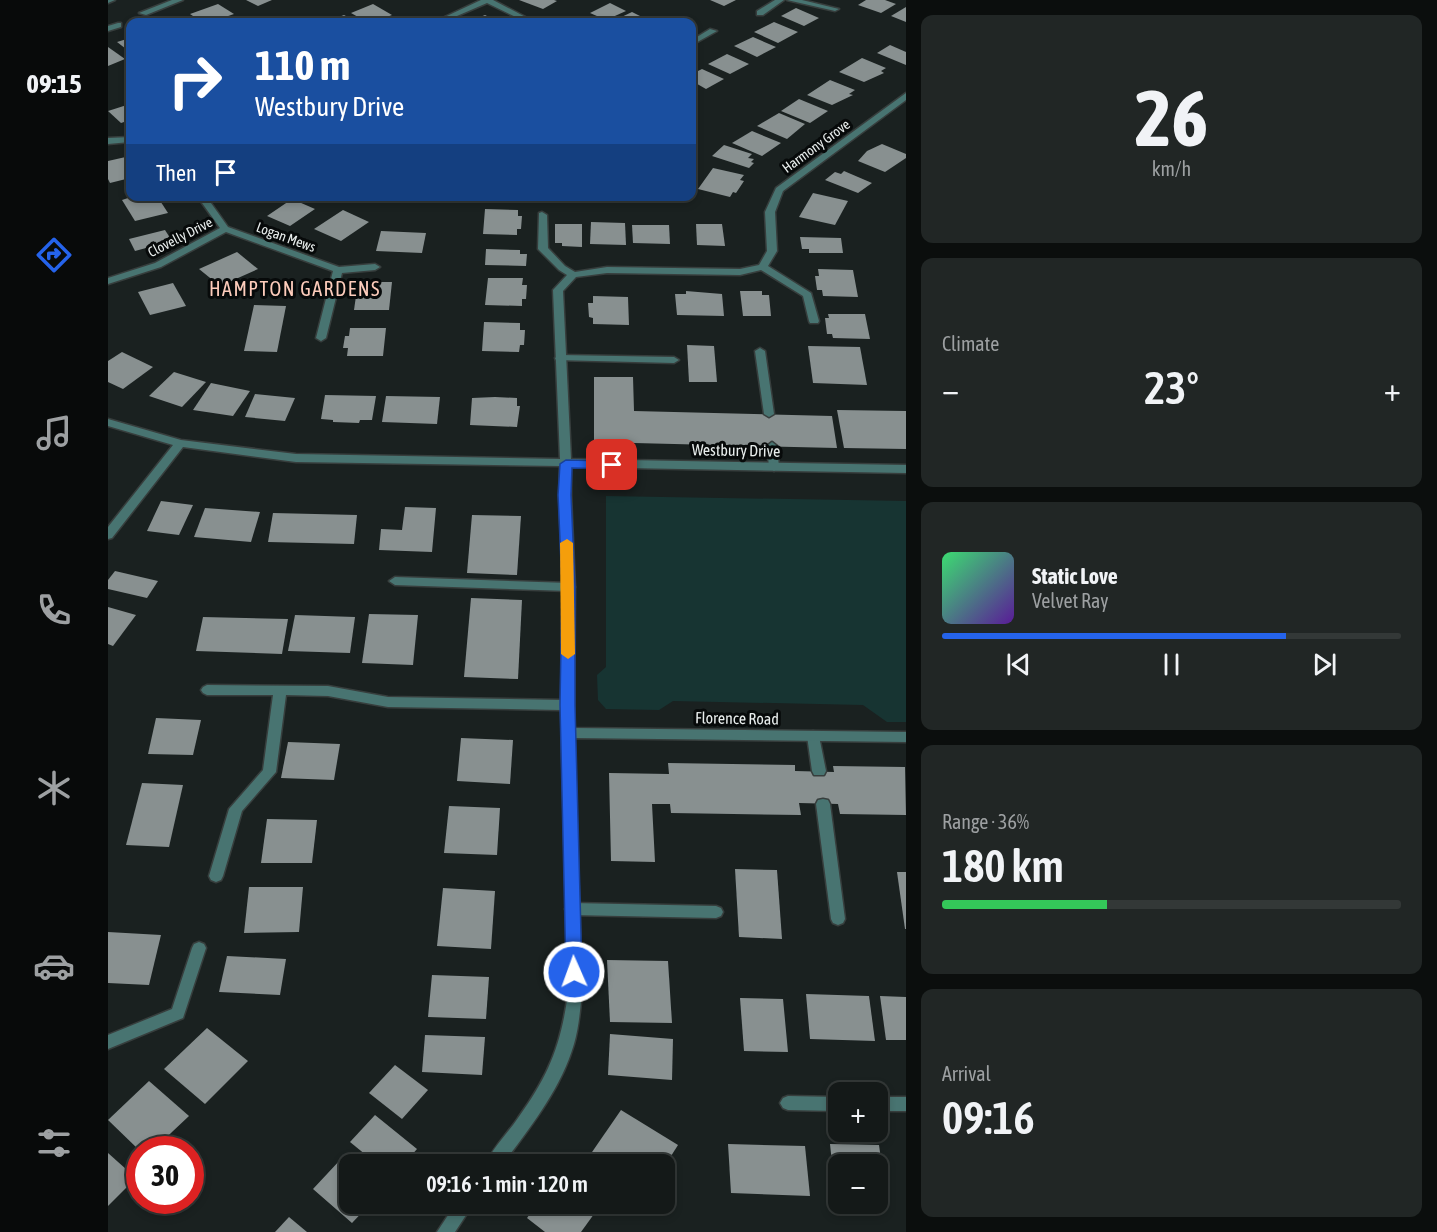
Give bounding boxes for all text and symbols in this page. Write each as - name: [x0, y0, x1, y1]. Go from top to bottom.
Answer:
- text: 110 m: [255, 41, 350, 89]
- icon: right: [156, 42, 234, 120]
- text: 09:15: [26, 68, 82, 99]
- text: 26: [1135, 73, 1208, 163]
- text: Westbury Drive: [255, 91, 404, 122]
- street label: Harmony Grove: [779, 116, 853, 176]
- icon: arrive: [209, 156, 242, 189]
- text: km/h: [1152, 157, 1191, 180]
- text: Then: [156, 160, 197, 186]
- street label: Clovelly Drive: [145, 214, 215, 260]
- street label: Logan Mews: [254, 219, 318, 255]
- icon: directions: [33, 234, 75, 276]
- district label: HAMPTON GARDENS: [209, 277, 381, 300]
- text: Climate: [942, 332, 999, 355]
- text: 23°: [1144, 362, 1199, 414]
- text: −: [942, 370, 959, 408]
- text: +: [1384, 370, 1401, 408]
- icon: music: [33, 412, 75, 454]
- pin: [586, 439, 637, 490]
- street label: Westbury Drive: [692, 440, 780, 461]
- icon: arrive: [595, 448, 628, 481]
- text: Static Love: [1032, 563, 1118, 589]
- icon: phone: [33, 589, 75, 631]
- text: Velvet Ray: [1032, 589, 1109, 612]
- icon: previous: [1002, 648, 1035, 681]
- icon: pause: [1155, 648, 1188, 681]
- icon: next: [1308, 648, 1341, 681]
- street label: Florence Road: [695, 708, 779, 728]
- icon: climate: [33, 767, 75, 809]
- text: Range · 36%: [942, 810, 1029, 833]
- text: 180 km: [942, 840, 1064, 892]
- position arrow: [542, 940, 606, 1004]
- icon: car: [33, 945, 75, 987]
- text: Arrival: [942, 1062, 991, 1085]
- map controls: [828, 1082, 888, 1214]
- button: +: [828, 1082, 888, 1142]
- text: 09:16: [942, 1092, 1035, 1144]
- icon: filters: [33, 1122, 75, 1164]
- speed limit sign: 30: [126, 1136, 204, 1214]
- button: −: [828, 1154, 888, 1214]
- text: 09:16 · 1 min · 120 m: [426, 1171, 588, 1197]

